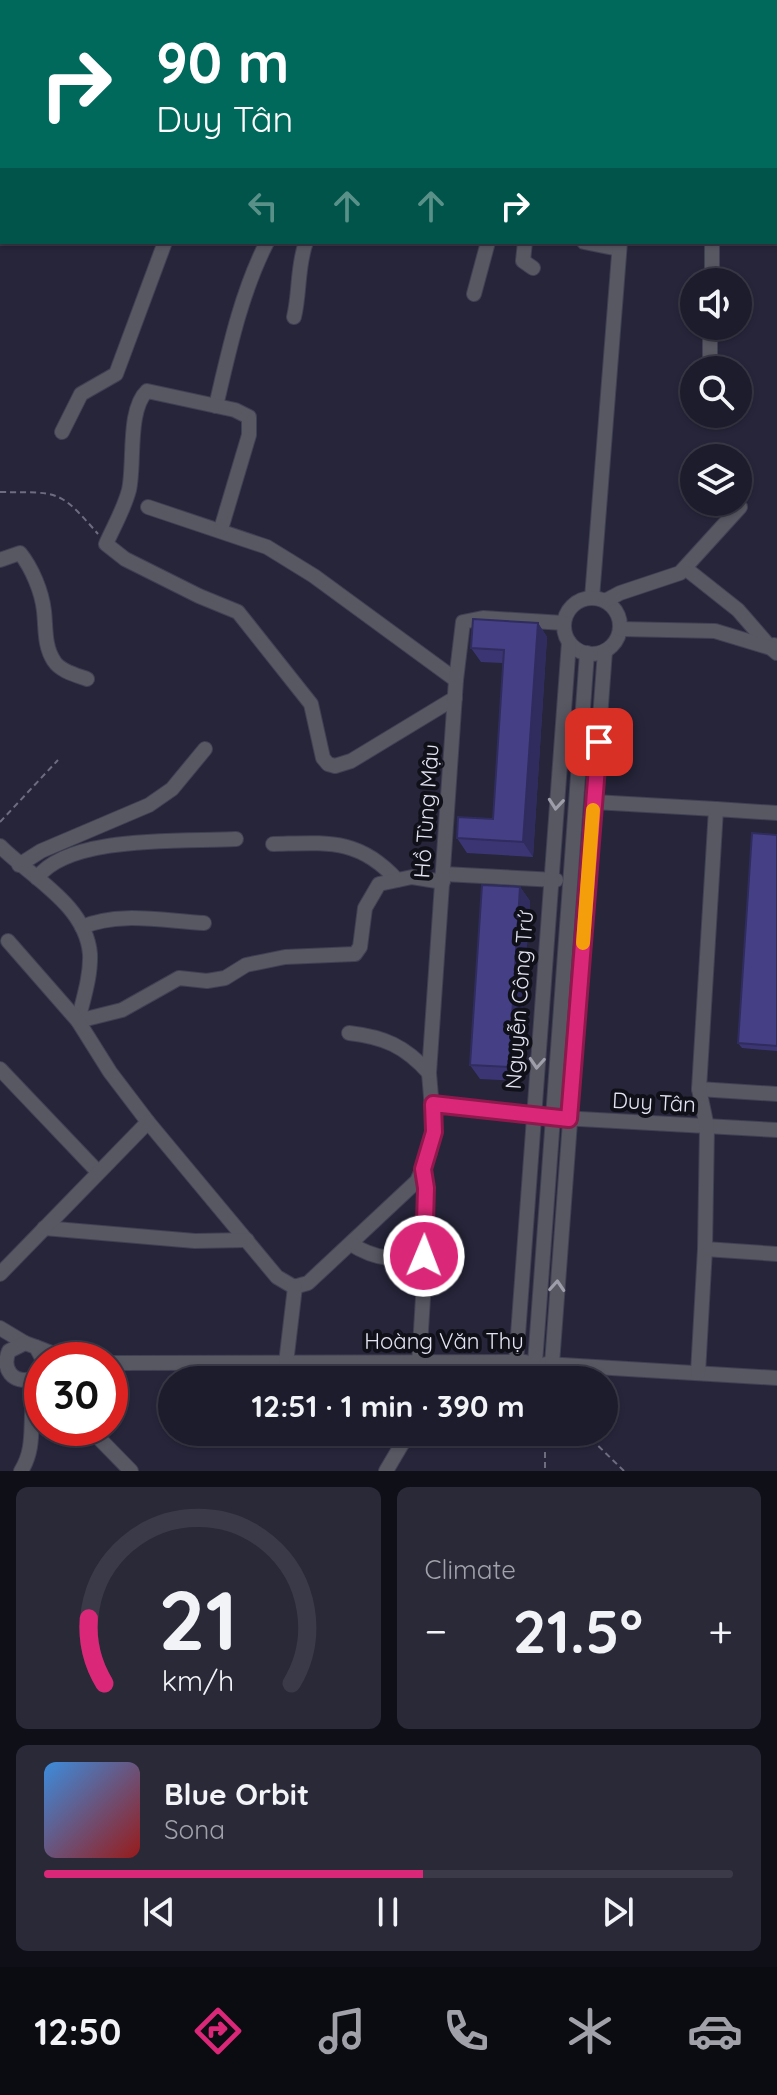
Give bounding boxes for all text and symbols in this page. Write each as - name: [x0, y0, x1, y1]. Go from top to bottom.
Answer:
- text: 90 m: [156, 27, 290, 97]
- icon: right: [24, 32, 128, 136]
- text: Duy Tân: [156, 96, 293, 141]
- icon: left: [241, 184, 285, 228]
- icon: ahead: [325, 184, 369, 228]
- icon: ahead: [409, 184, 453, 228]
- icon: right: [493, 184, 537, 228]
- map controls: [680, 268, 752, 516]
- button: sound: [680, 268, 752, 340]
- button: search: [680, 356, 752, 428]
- button: layers: [680, 444, 752, 516]
- pin: [565, 708, 633, 776]
- icon: arrive: [577, 720, 621, 764]
- street label: Hồ Tùng Mậu: [407, 743, 445, 879]
- one-way arrow: [548, 798, 565, 811]
- street label: Nguyễn Công Trứ: [499, 908, 539, 1090]
- one-way arrow: [529, 1057, 546, 1070]
- street label: Duy Tân: [611, 1086, 697, 1118]
- position arrow: [382, 1214, 466, 1298]
- one-way arrow: [548, 1279, 565, 1292]
- street label: Hoàng Văn Thụ: [364, 1327, 524, 1355]
- speed limit sign: 30: [24, 1342, 128, 1446]
- text: 12:51 · 1 min · 390 m: [251, 1387, 525, 1425]
- text: Climate: [425, 1553, 516, 1586]
- text: 21: [158, 1567, 238, 1671]
- text: 21.5°: [513, 1593, 643, 1668]
- text: −: [425, 1603, 447, 1658]
- text: +: [708, 1603, 733, 1658]
- text: km/h: [162, 1662, 235, 1698]
- text: Blue Orbit: [164, 1775, 309, 1813]
- text: Sona: [164, 1813, 225, 1846]
- icon: previous: [137, 1890, 181, 1934]
- icon: pause: [366, 1890, 410, 1934]
- icon: next: [596, 1890, 640, 1934]
- icon: directions: [190, 2003, 246, 2059]
- icon: music: [314, 2003, 370, 2059]
- icon: phone: [438, 2003, 494, 2059]
- icon: climate: [562, 2003, 618, 2059]
- icon: car: [687, 2003, 743, 2059]
- text: 12:50: [34, 2009, 121, 2054]

